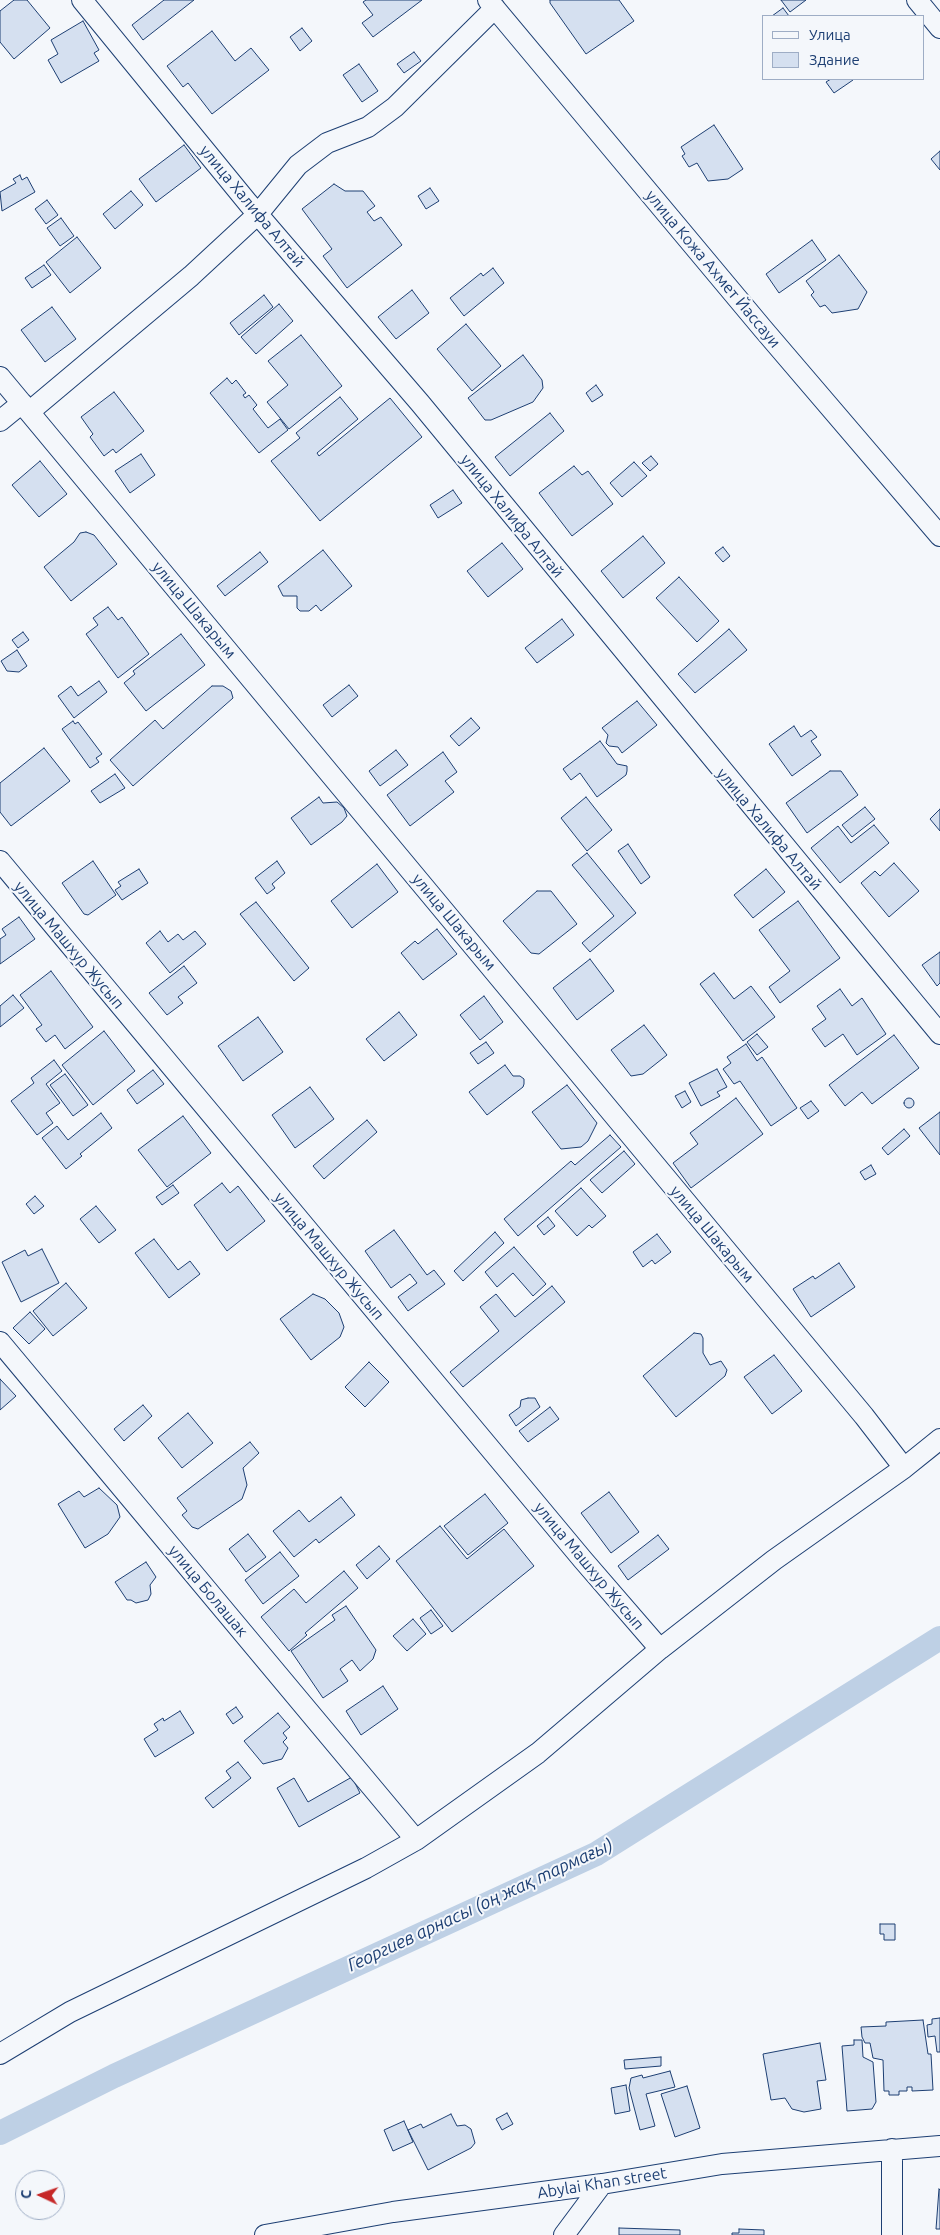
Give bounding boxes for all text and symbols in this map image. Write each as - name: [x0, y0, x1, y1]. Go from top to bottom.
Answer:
- legend: [762, 15, 925, 80]
- text: Улица: [809, 26, 851, 43]
- text: Здание: [809, 51, 860, 68]
- street label: улица Халифа Алтай: [195, 141, 309, 271]
- street label: улица Кожа Ахмет Йассауи: [641, 186, 785, 352]
- street label: улица Халифа Алтай: [456, 450, 568, 582]
- street label: улица Шакарым: [148, 558, 240, 662]
- street label: улица Халифа Алтай: [712, 764, 826, 894]
- street label: улица Шакарым: [408, 870, 500, 974]
- street label: улица Машхур Жусып: [10, 877, 128, 1013]
- street label: улица Шакарым: [666, 1182, 758, 1286]
- street label: улица Машхур Жусып: [270, 1188, 388, 1324]
- street label: улица Машхур Жусып: [530, 1498, 648, 1634]
- street label: улица Болашак: [164, 1541, 252, 1641]
- water label: Георгиев арнасы (оң жақ тармағы): [344, 1834, 616, 1976]
- street label: Abylai Khan street: [536, 2163, 668, 2203]
- north arrow: [15, 2170, 65, 2220]
- text: С: [18, 2189, 34, 2199]

